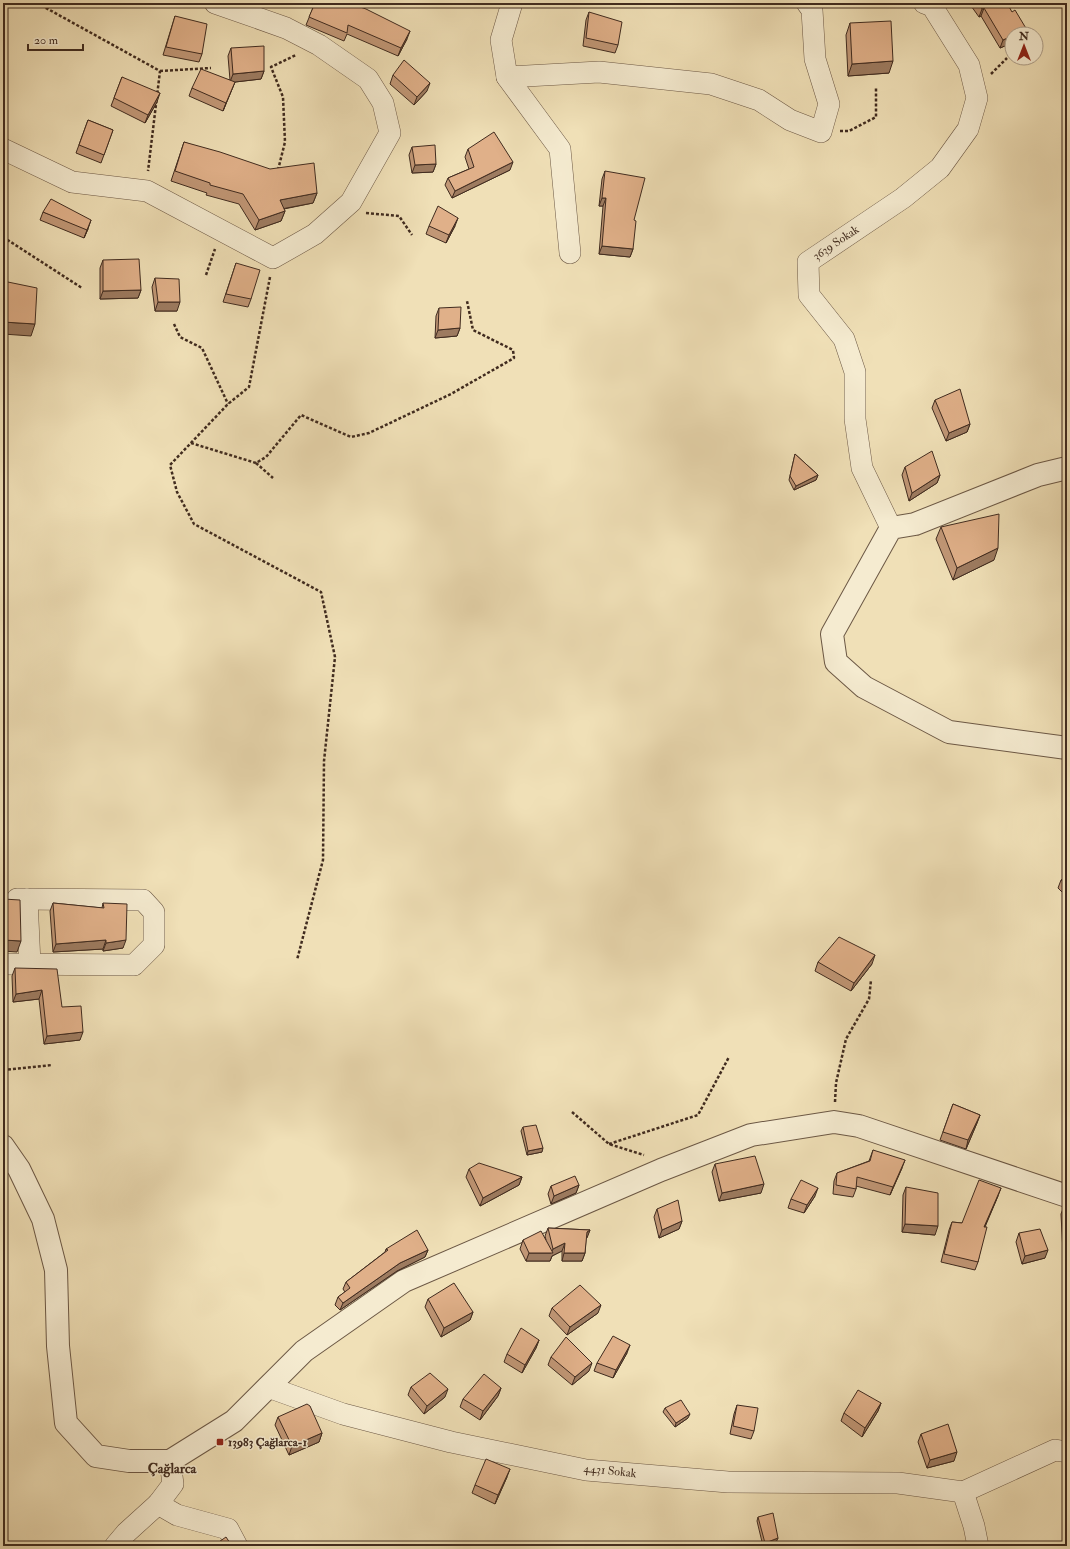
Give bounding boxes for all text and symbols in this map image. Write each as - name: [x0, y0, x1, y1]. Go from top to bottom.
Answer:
- scale bar: [28, 26, 83, 52]
- north arrow: [1004, 26, 1044, 66]
- text: N: [1018, 30, 1030, 43]
- text: 20 m: [34, 33, 59, 48]
- street label: 3639 Sokak: [810, 222, 862, 264]
- place label: 13983 Çağlarca-1: [228, 1435, 307, 1450]
- marker: 13983 Çağlarca-1: [215, 1437, 225, 1447]
- district label: Çağlarca: [148, 1460, 198, 1478]
- street label: 4431 Sokak: [583, 1461, 637, 1481]

